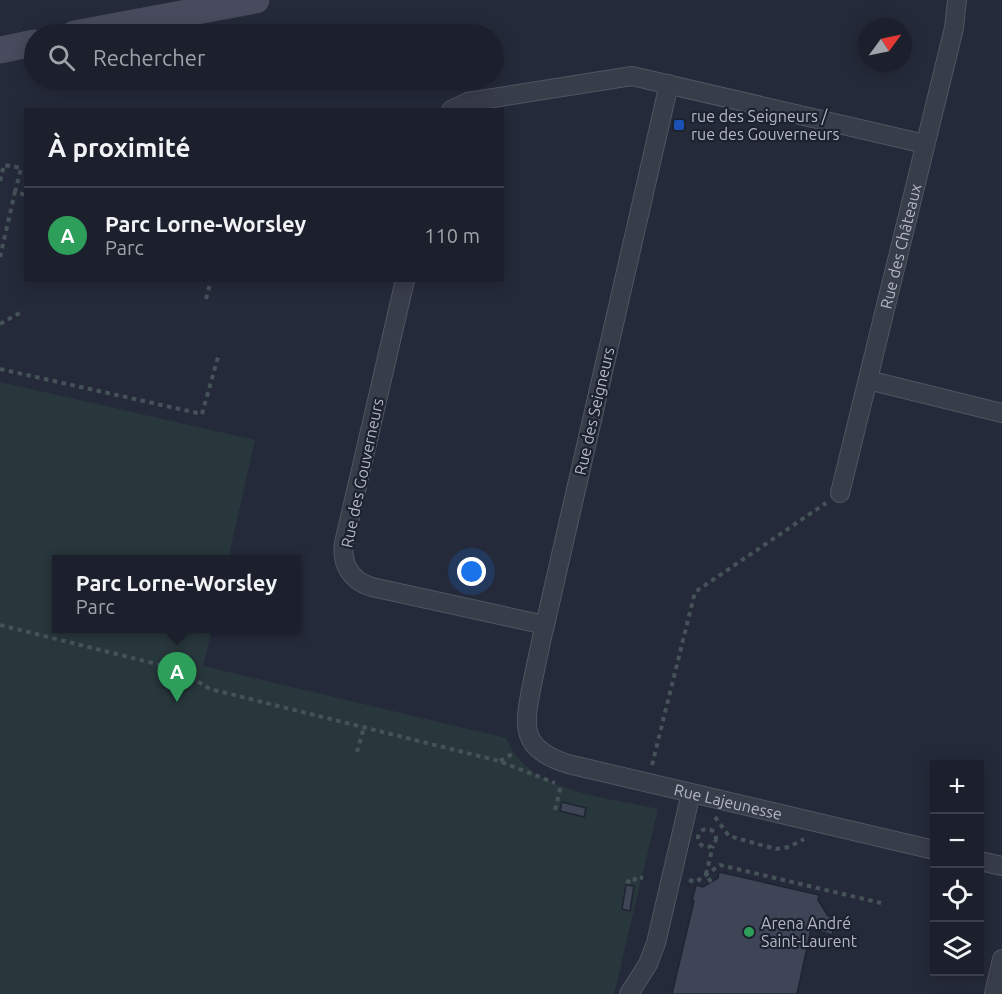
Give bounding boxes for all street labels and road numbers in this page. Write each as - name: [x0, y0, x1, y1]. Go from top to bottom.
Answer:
- street label: Rue des Châteaux: [876, 182, 924, 311]
- street label: Rue des Seigneurs: [571, 345, 617, 477]
- street label: Rue des Gouverneurs: [337, 397, 387, 549]
- street label: Rue Lajeunesse: [672, 780, 784, 823]

